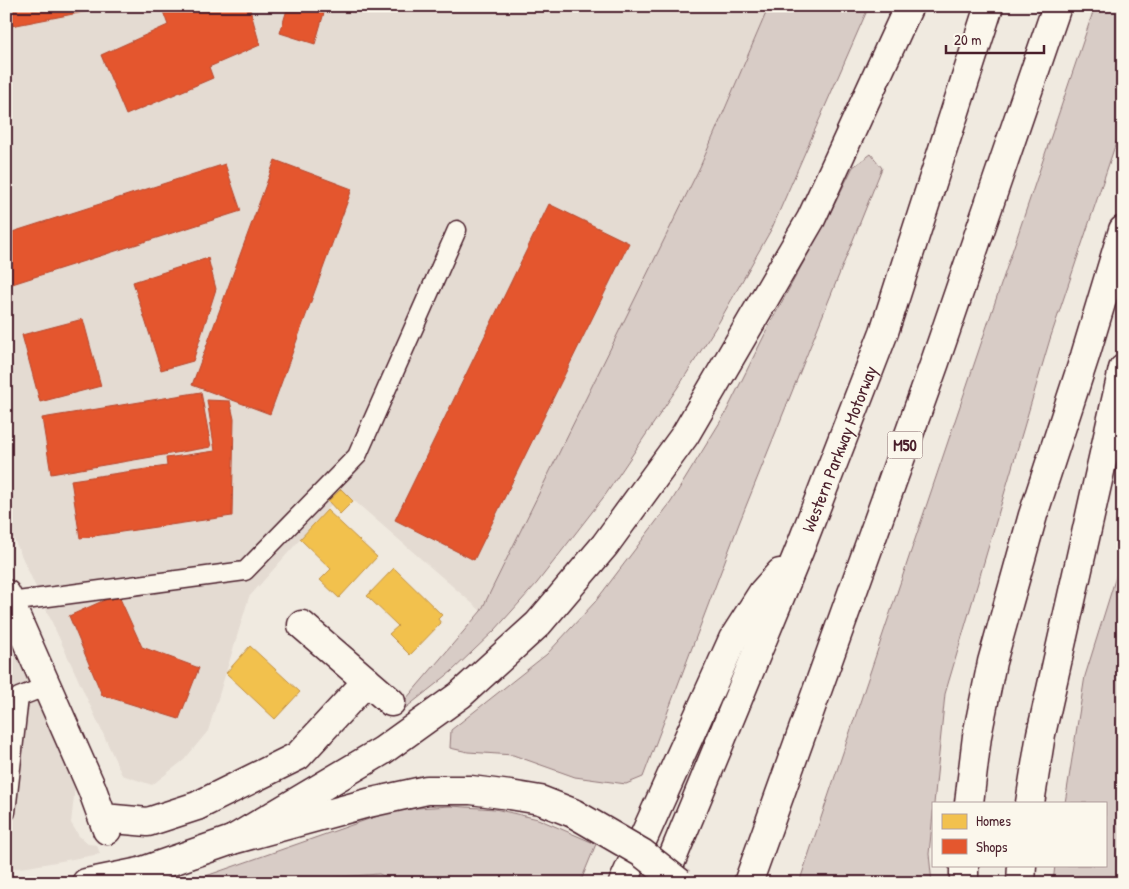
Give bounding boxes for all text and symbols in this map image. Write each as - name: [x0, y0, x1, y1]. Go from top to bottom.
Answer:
- scale bar: [946, 22, 1044, 54]
- text: 20 m: [954, 29, 981, 50]
- street label: Western Parkway Motorway: [795, 361, 882, 535]
- road number: M50: [888, 432, 922, 458]
- legend: [932, 802, 1106, 866]
- text: Homes: [976, 810, 1011, 831]
- text: Shops: [976, 836, 1008, 857]

